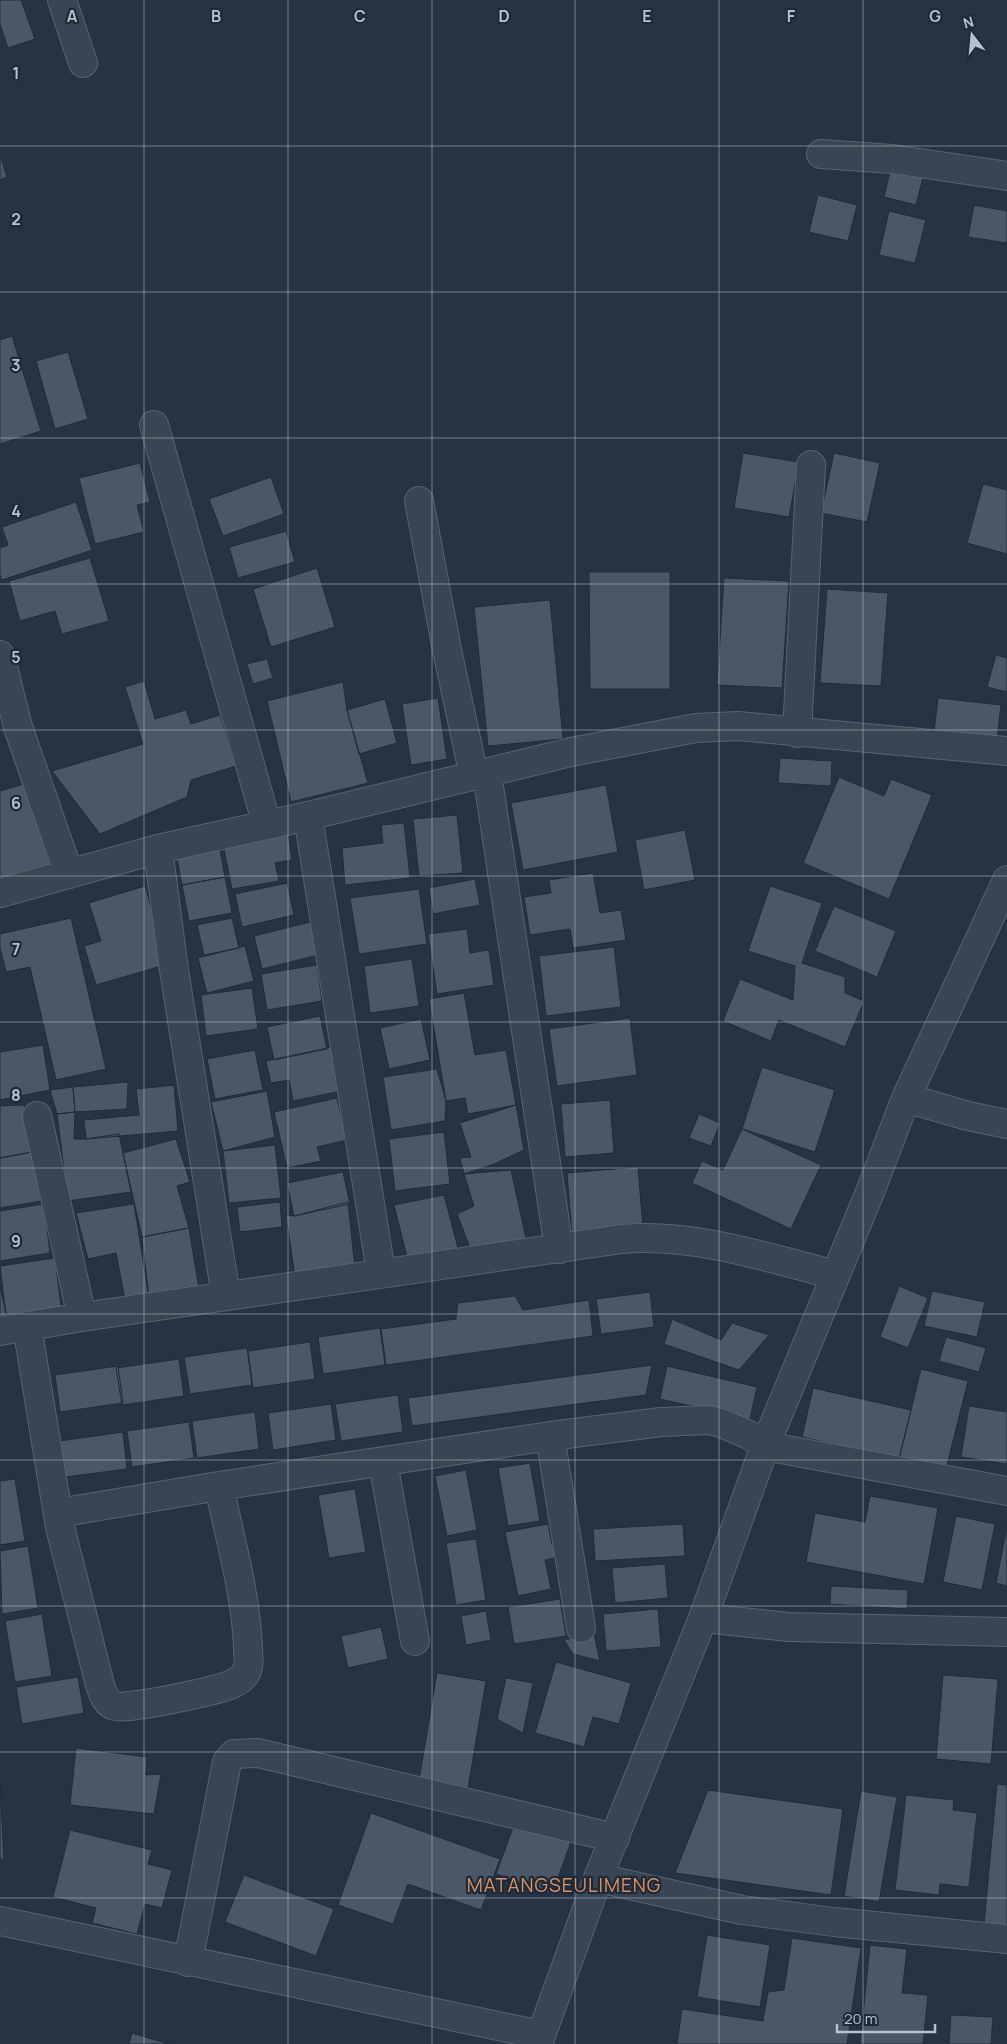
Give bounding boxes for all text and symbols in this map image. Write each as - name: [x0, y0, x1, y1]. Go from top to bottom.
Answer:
- text: A: [67, 5, 78, 27]
- text: B: [211, 5, 221, 27]
- text: C: [354, 5, 366, 27]
- text: D: [498, 5, 510, 27]
- text: E: [642, 5, 652, 27]
- text: F: [787, 5, 796, 27]
- text: G: [929, 5, 941, 27]
- north arrow: [947, 10, 997, 60]
- text: N: [961, 12, 976, 33]
- text: 1: [12, 62, 20, 84]
- text: 2: [11, 208, 21, 230]
- text: 3: [11, 354, 21, 376]
- text: 4: [11, 500, 21, 522]
- text: 5: [11, 646, 21, 668]
- text: 6: [11, 792, 21, 814]
- text: 7: [12, 938, 20, 960]
- text: 8: [11, 1084, 21, 1106]
- text: 9: [11, 1230, 21, 1252]
- district label: MATANGSEULIMENG: [467, 1872, 661, 1898]
- scale bar: [837, 2002, 934, 2034]
- text: 20 m: [844, 2008, 877, 2029]

